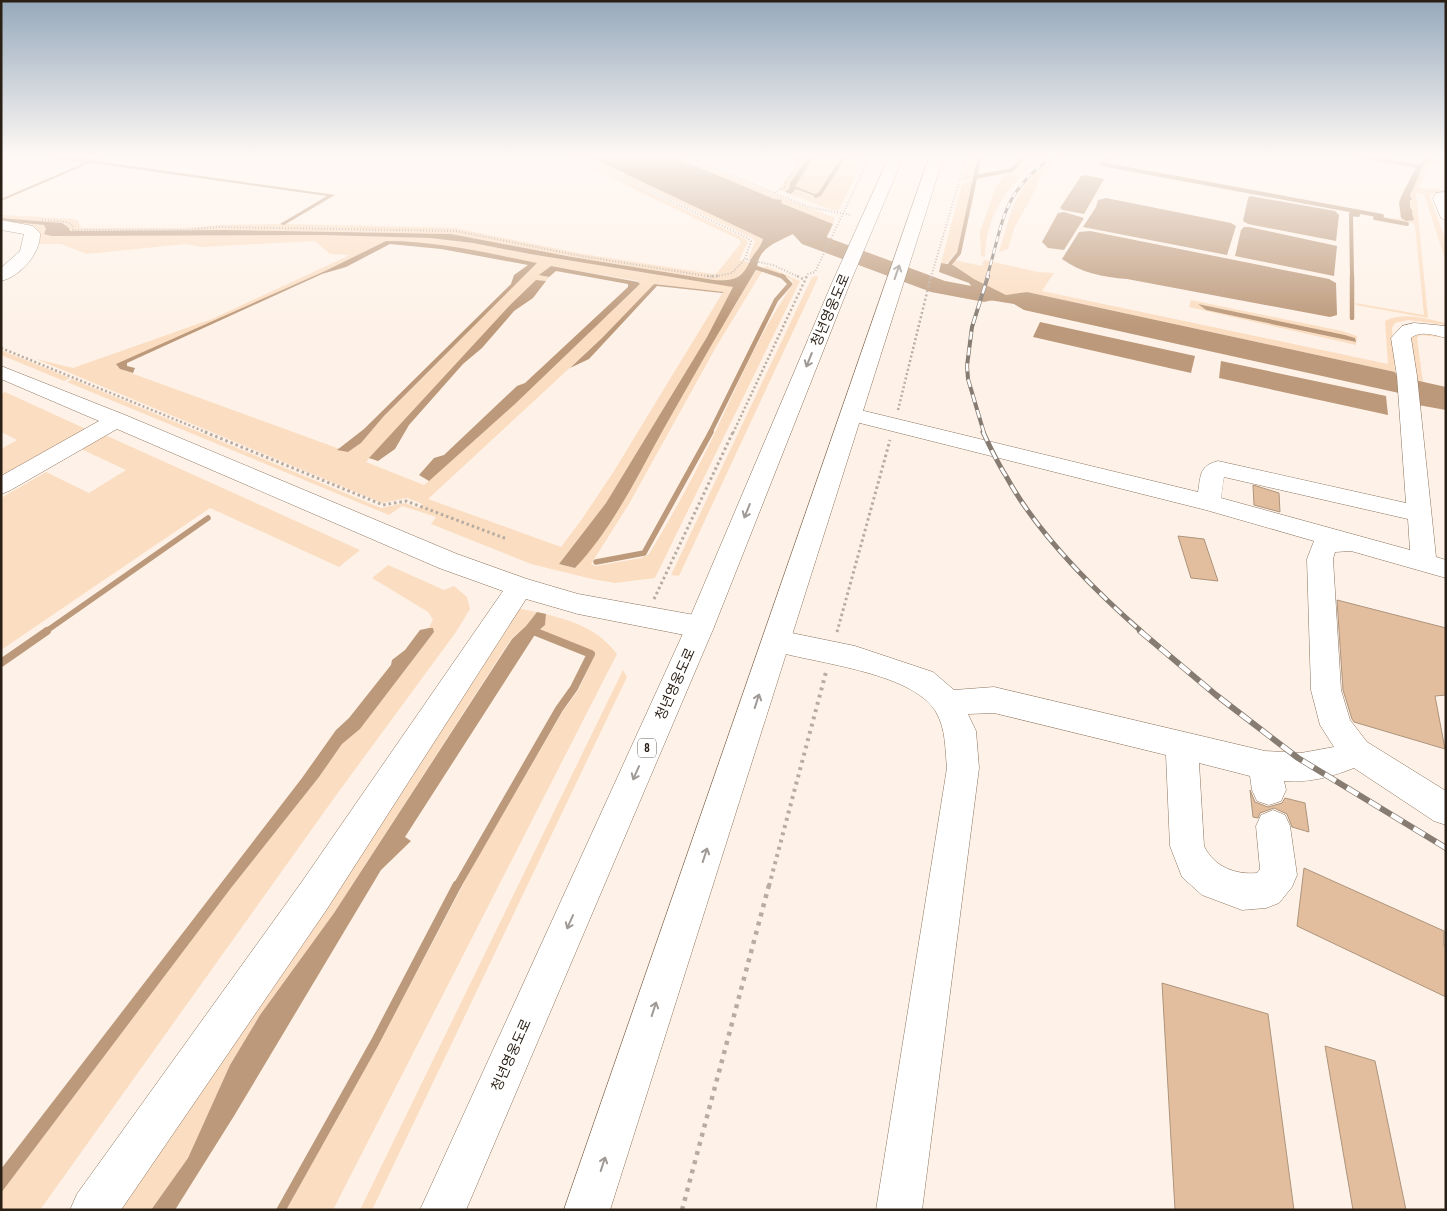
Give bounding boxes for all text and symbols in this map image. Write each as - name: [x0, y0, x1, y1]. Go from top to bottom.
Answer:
- one-way arrow: [893, 264, 903, 280]
- street label: 청년영웅도로: [807, 271, 853, 349]
- one-way arrow: [804, 352, 813, 368]
- one-way arrow: [742, 503, 752, 518]
- street label: 청년영웅도로: [651, 645, 699, 723]
- one-way arrow: [753, 694, 762, 709]
- road number: 8: [638, 738, 656, 758]
- one-way arrow: [630, 765, 640, 780]
- one-way arrow: [701, 848, 711, 864]
- one-way arrow: [565, 914, 575, 929]
- one-way arrow: [650, 1002, 659, 1018]
- street label: 청년영웅도로: [487, 1016, 535, 1094]
- one-way arrow: [598, 1156, 608, 1172]

